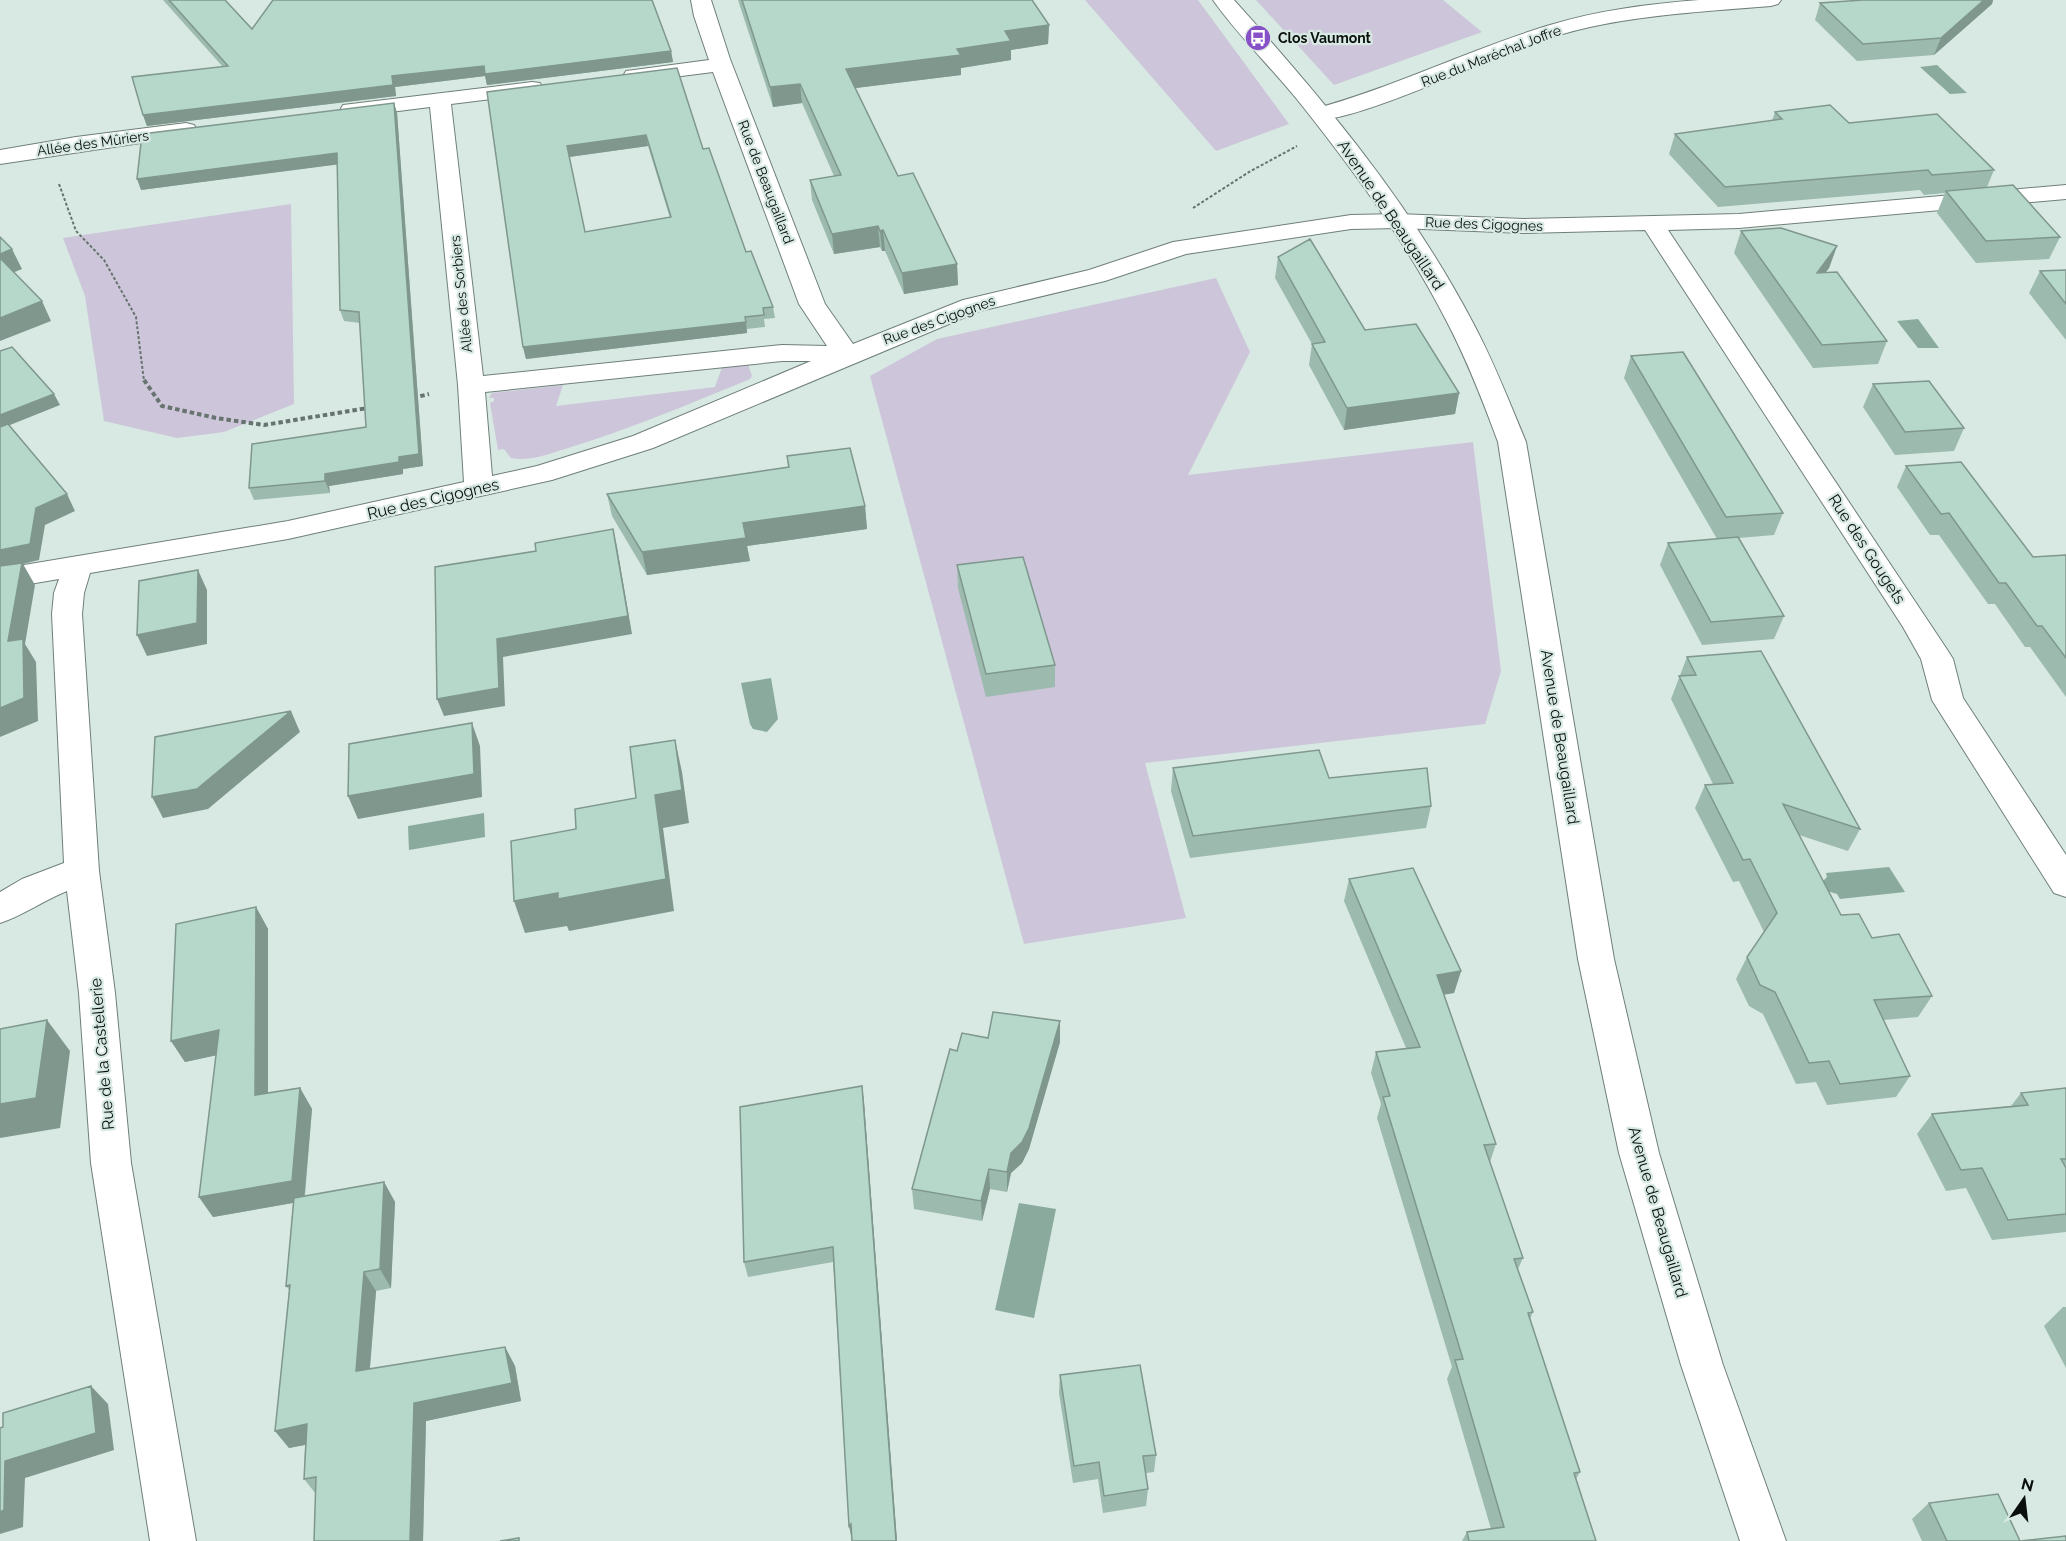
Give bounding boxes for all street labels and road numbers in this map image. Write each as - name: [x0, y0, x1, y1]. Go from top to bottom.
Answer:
- street label: Rue du Maréchal Joffre: [1419, 22, 1563, 90]
- street label: Rue de Beaugaillard: [735, 118, 797, 246]
- street label: Allée des Mûriers: [36, 127, 150, 159]
- street label: Avenue de Beaugaillard: [1334, 136, 1448, 294]
- street label: Rue des Cigognes: [1425, 214, 1543, 234]
- street label: Allée des Sorbiers: [447, 234, 475, 353]
- street label: Rue des Cigognes: [881, 292, 997, 348]
- street label: Rue des Cigognes: [365, 475, 501, 523]
- street label: Rue des Gougets: [1824, 490, 1910, 608]
- street label: Avenue de Beaugaillard: [1537, 648, 1583, 826]
- street label: Rue de la Castellerie: [86, 977, 118, 1131]
- street label: Avenue de Beaugaillard: [1625, 1124, 1692, 1300]

